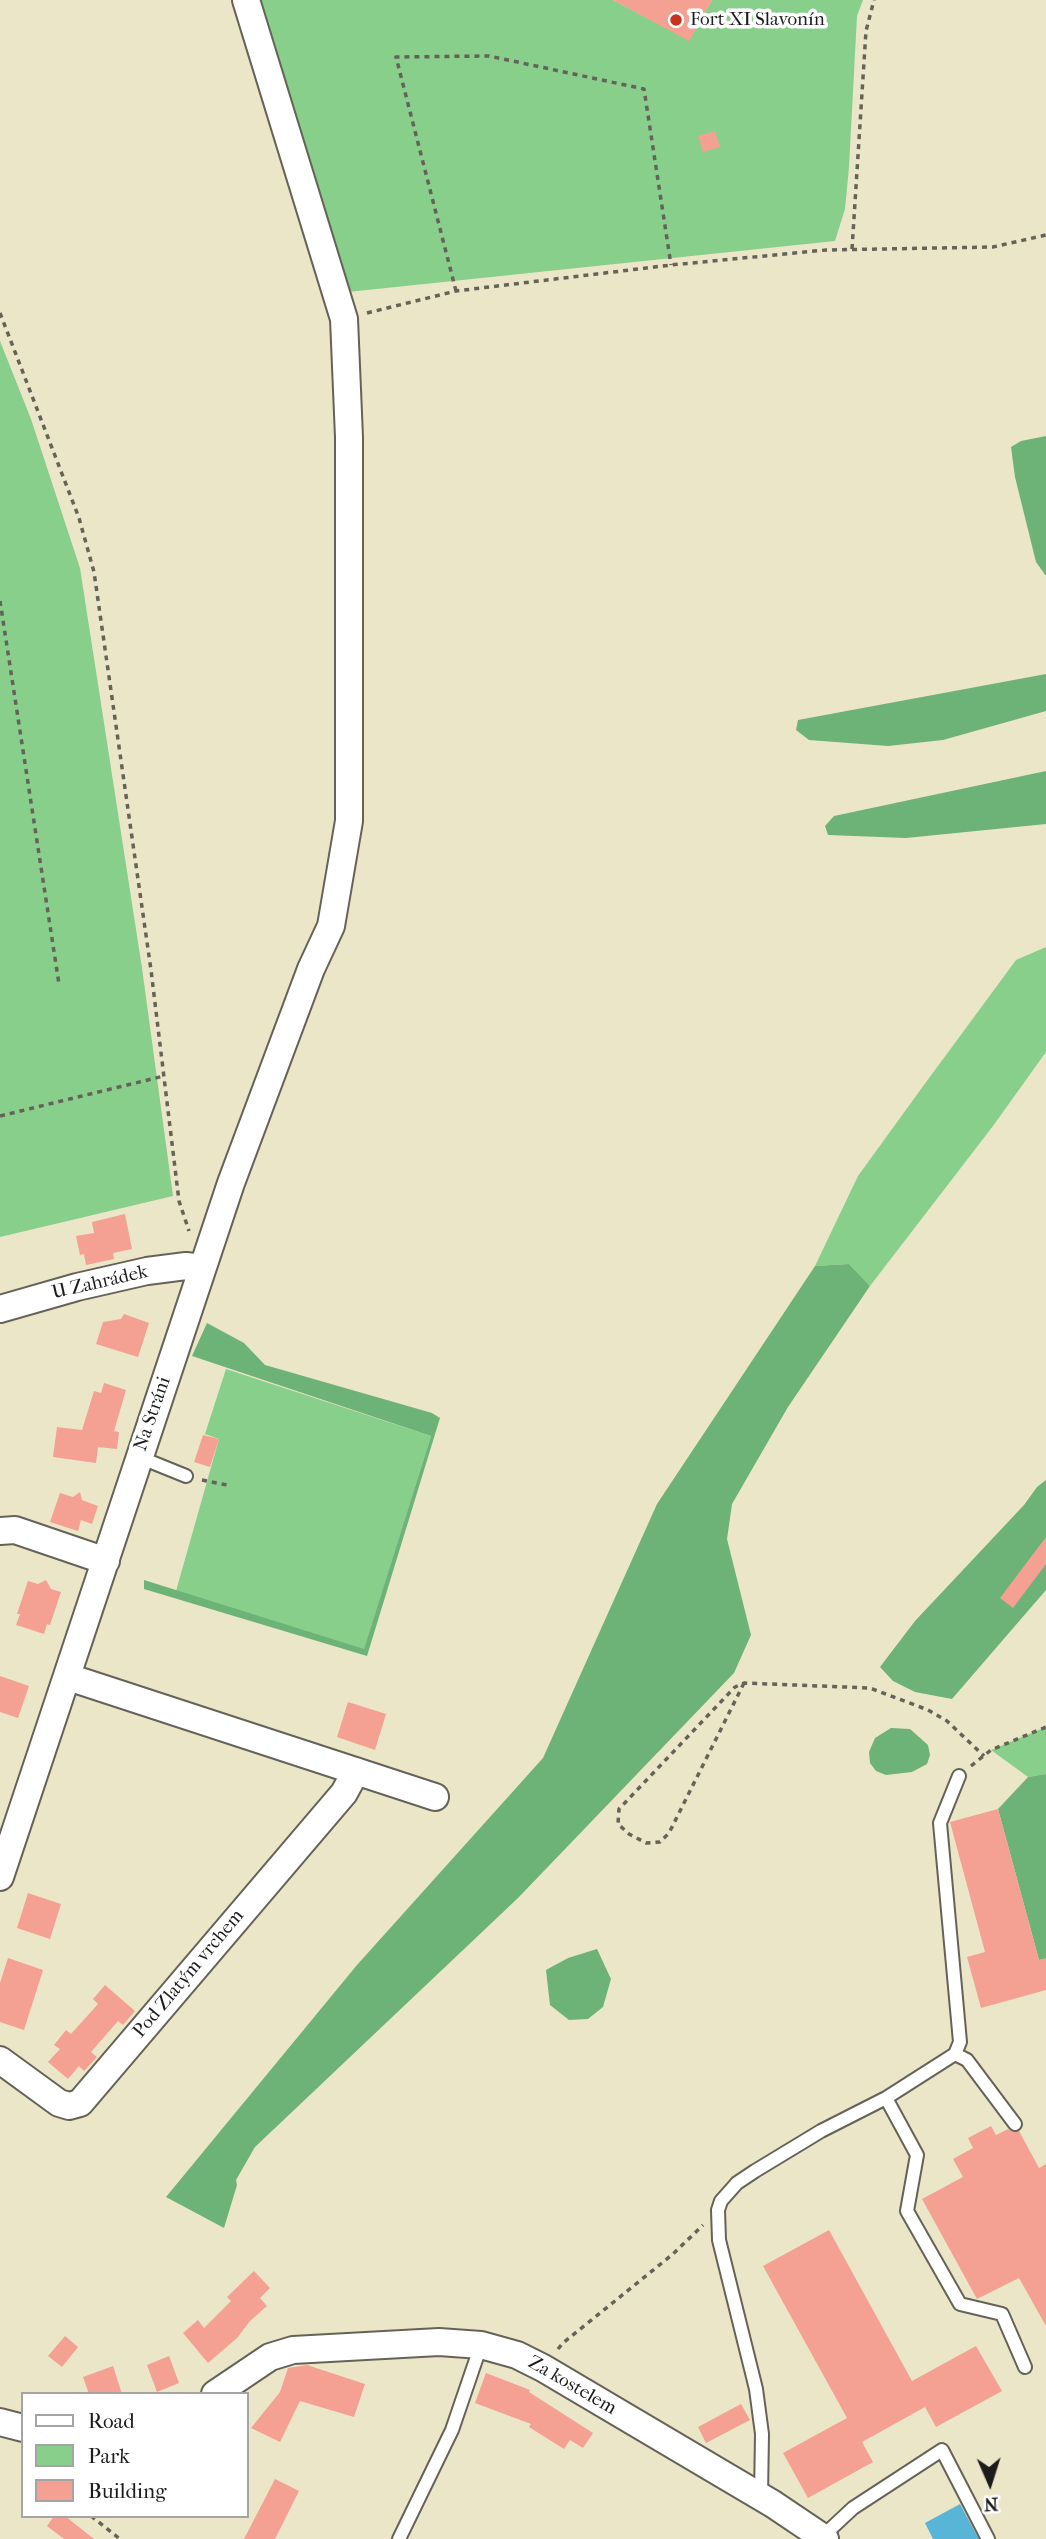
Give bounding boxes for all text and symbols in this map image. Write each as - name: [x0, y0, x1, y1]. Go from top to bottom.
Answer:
- place label: Fort XI Slavonín: [690, 9, 825, 31]
- marker: Fort XI Slavonín: [668, 12, 684, 28]
- street label: U Zahrádek: [50, 1261, 150, 1305]
- street label: Na Stráni: [130, 1374, 176, 1454]
- street label: Pod Zlatým vrchem: [129, 1905, 249, 2043]
- street label: Za kostelem: [524, 2352, 620, 2420]
- legend: [21, 2392, 248, 2518]
- text: Road: [88, 2409, 135, 2433]
- text: Park: [88, 2444, 130, 2468]
- north arrow: [955, 2448, 1025, 2518]
- text: Building: [88, 2479, 166, 2503]
- text: N: [983, 2493, 999, 2515]

